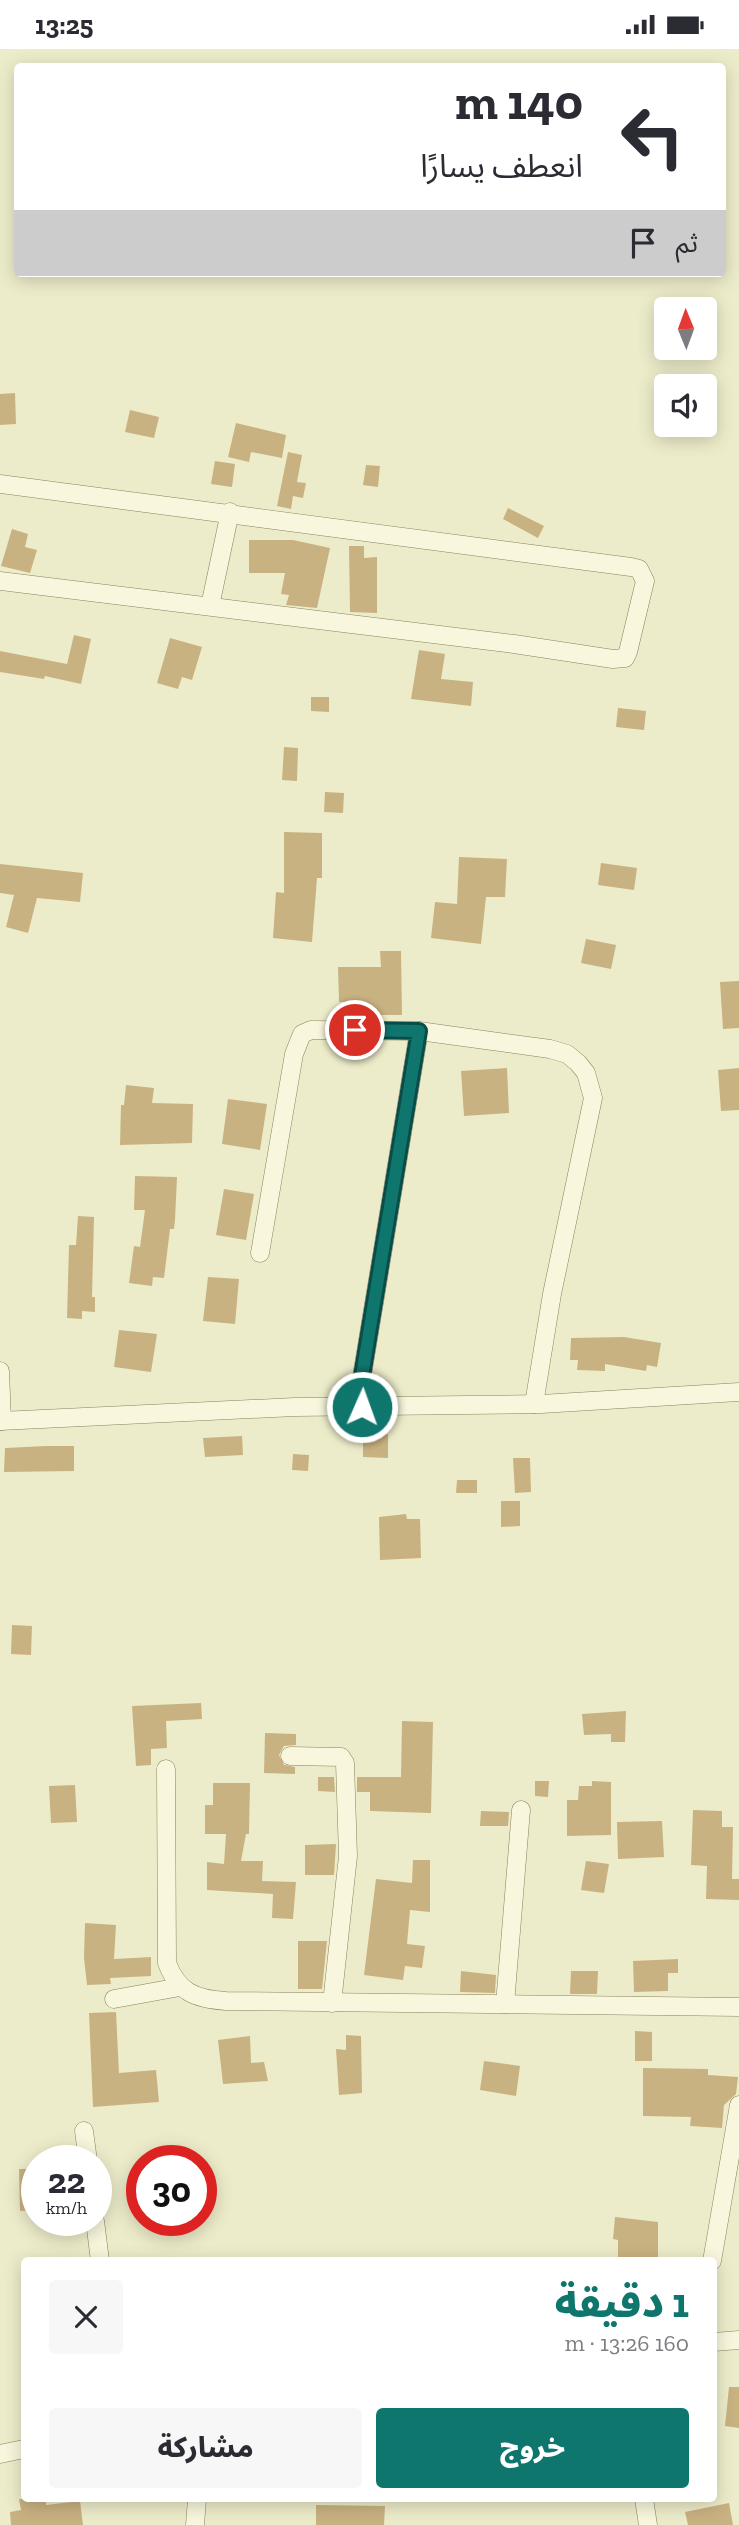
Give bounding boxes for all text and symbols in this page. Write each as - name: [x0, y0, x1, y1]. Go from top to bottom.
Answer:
- text: 13:25: [35, 9, 93, 41]
- text: 140 m: [455, 73, 583, 132]
- icon: left: [607, 91, 698, 182]
- text: انعطف يسارًا: [420, 147, 583, 185]
- icon: arrive: [624, 224, 662, 262]
- text: ثم: [676, 227, 698, 259]
- north arrow: [654, 297, 718, 361]
- map controls: [654, 297, 717, 437]
- button: sound: [654, 374, 717, 437]
- pin: [325, 1000, 385, 1060]
- icon: arrive: [336, 1011, 374, 1049]
- position arrow: [325, 1370, 399, 1444]
- speed limit sign: 30: [126, 2145, 217, 2236]
- text: 22: [48, 2160, 85, 2202]
- text: km/h: [46, 2197, 87, 2219]
- text: 1 دقيقة: [555, 2277, 689, 2328]
- button: close: [49, 2280, 123, 2354]
- text: 160 m · 13:26: [565, 2329, 689, 2357]
- button: مشاركة: [49, 2408, 362, 2488]
- button: خروج: [376, 2408, 689, 2488]

